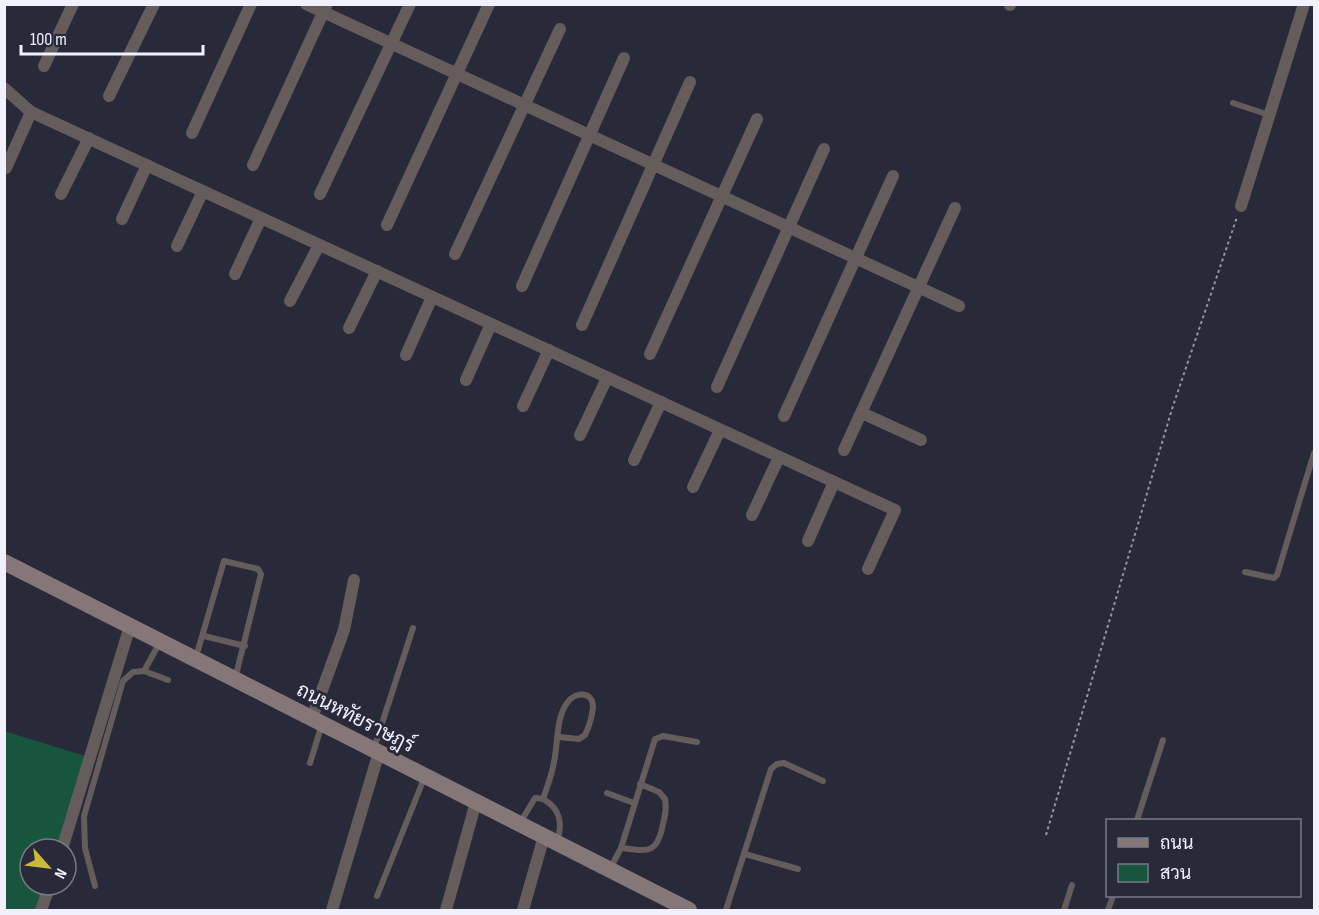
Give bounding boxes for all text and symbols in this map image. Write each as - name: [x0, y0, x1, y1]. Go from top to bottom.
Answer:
- scale bar: [21, 18, 202, 56]
- text: 100 m: [30, 29, 67, 50]
- street label: ถนนหทัยราษฎร์: [292, 675, 420, 759]
- legend: [1106, 819, 1301, 897]
- text: ถนน: [1160, 833, 1193, 854]
- north arrow: [18, 837, 78, 897]
- text: สวน: [1160, 863, 1191, 884]
- text: N: [50, 865, 70, 882]

